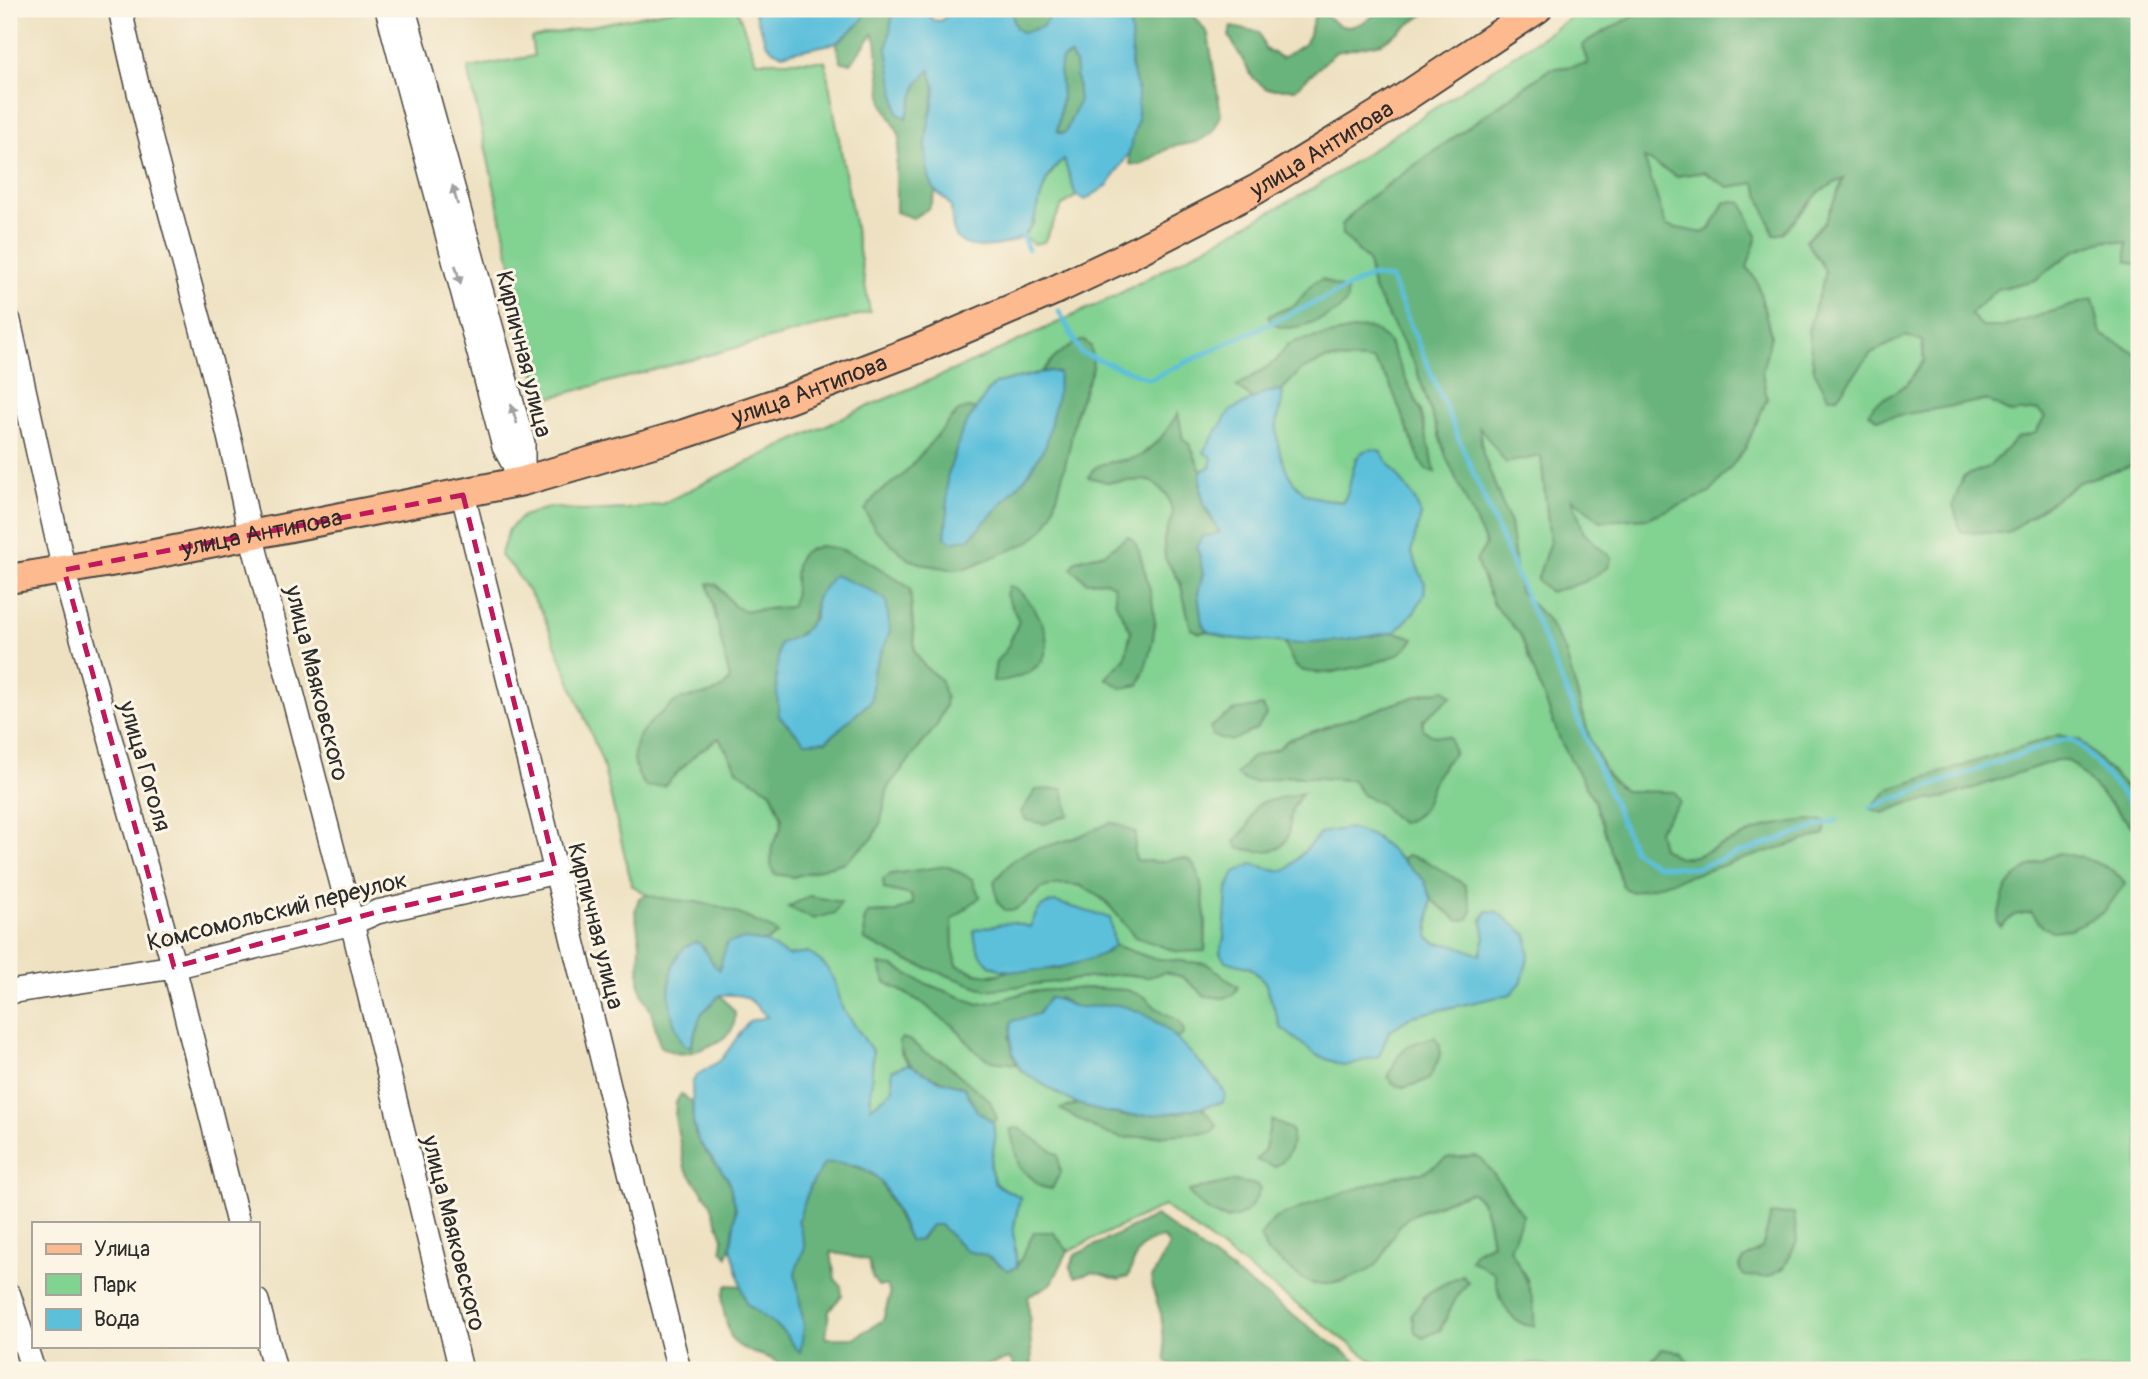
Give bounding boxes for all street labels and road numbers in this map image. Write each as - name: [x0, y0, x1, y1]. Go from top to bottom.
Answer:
- street label: улица Антипова: [1245, 94, 1399, 205]
- street label: Кирпичная улица: [489, 268, 558, 440]
- street label: улица Антипова: [727, 348, 891, 432]
- street label: улица Антипова: [178, 503, 345, 563]
- street label: улица Маяковского: [278, 581, 355, 784]
- street label: улица Гоголя: [112, 697, 177, 835]
- street label: Кирпичная улица: [561, 840, 630, 1012]
- street label: Комсомольский переулок: [144, 865, 410, 958]
- street label: улица Маяковского: [415, 1131, 492, 1334]

